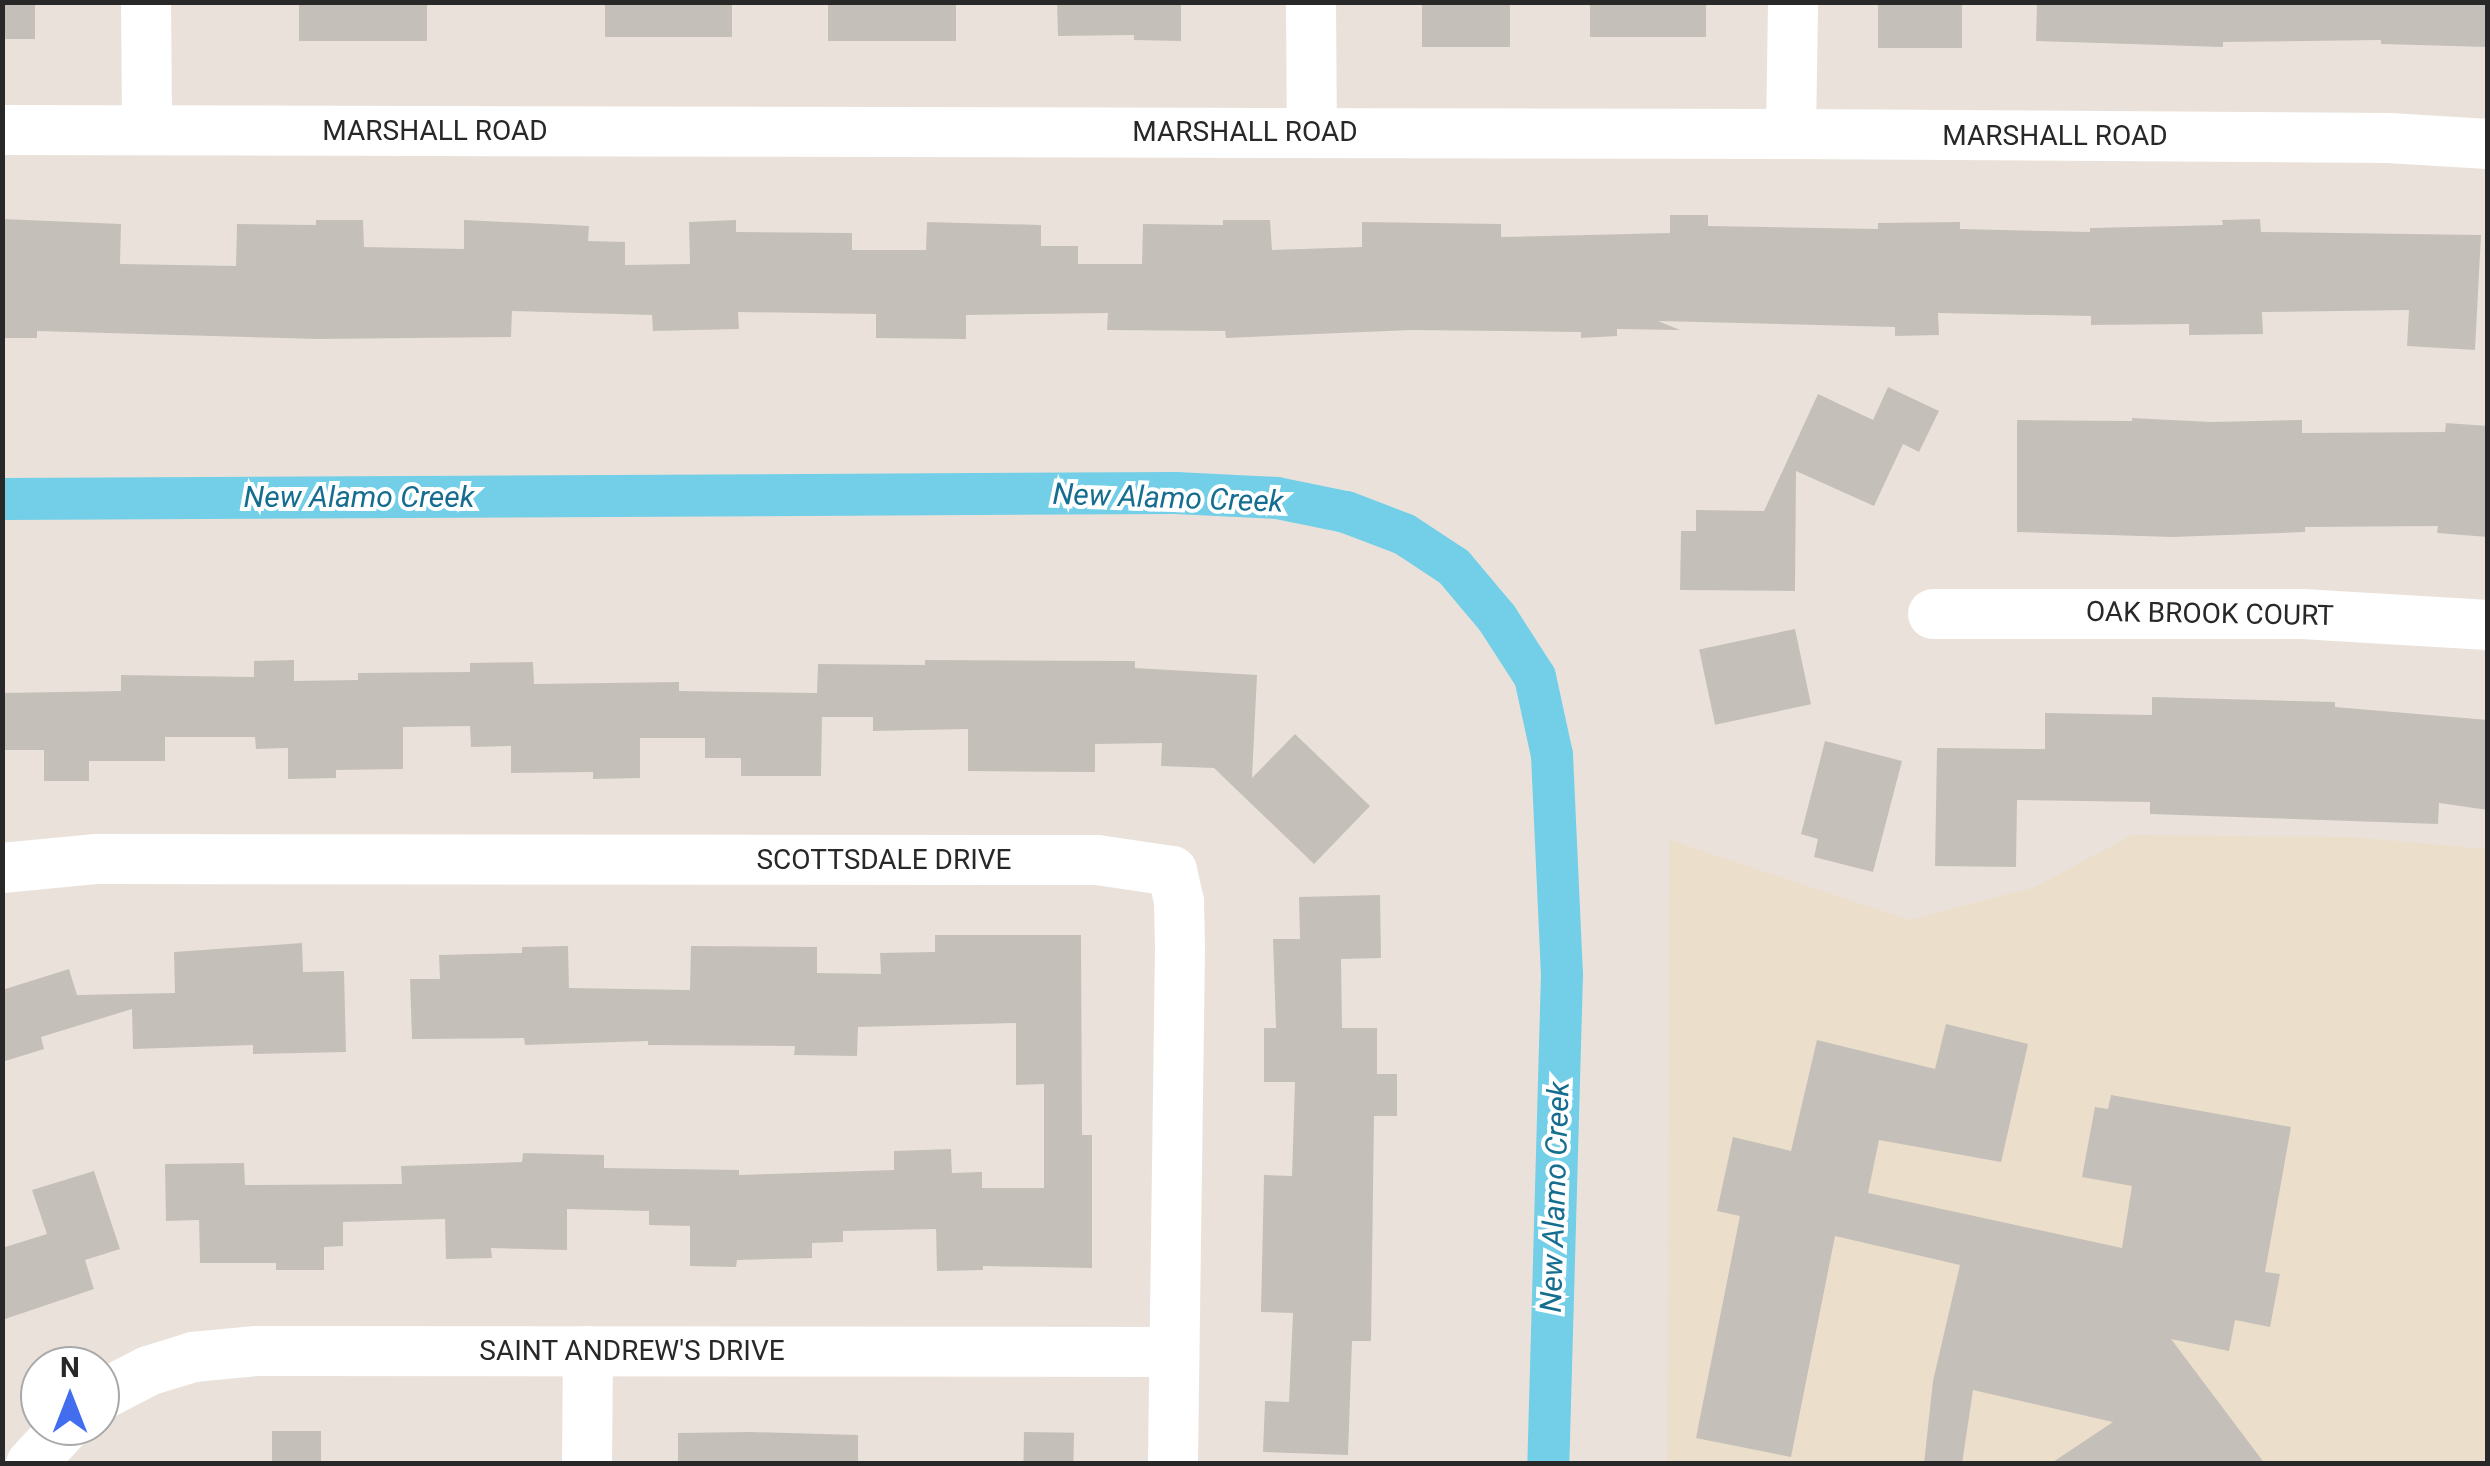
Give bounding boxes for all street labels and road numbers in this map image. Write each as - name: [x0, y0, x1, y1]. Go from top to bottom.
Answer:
- street label: MARSHALL ROAD: [322, 114, 548, 148]
- street label: MARSHALL ROAD: [1132, 115, 1358, 149]
- street label: MARSHALL ROAD: [1942, 119, 2168, 153]
- street label: OAK BROOK COURT: [2086, 595, 2334, 633]
- street label: SCOTTSDALE DRIVE: [756, 843, 1012, 877]
- street label: SAINT ANDREW'S DRIVE: [479, 1334, 785, 1368]

